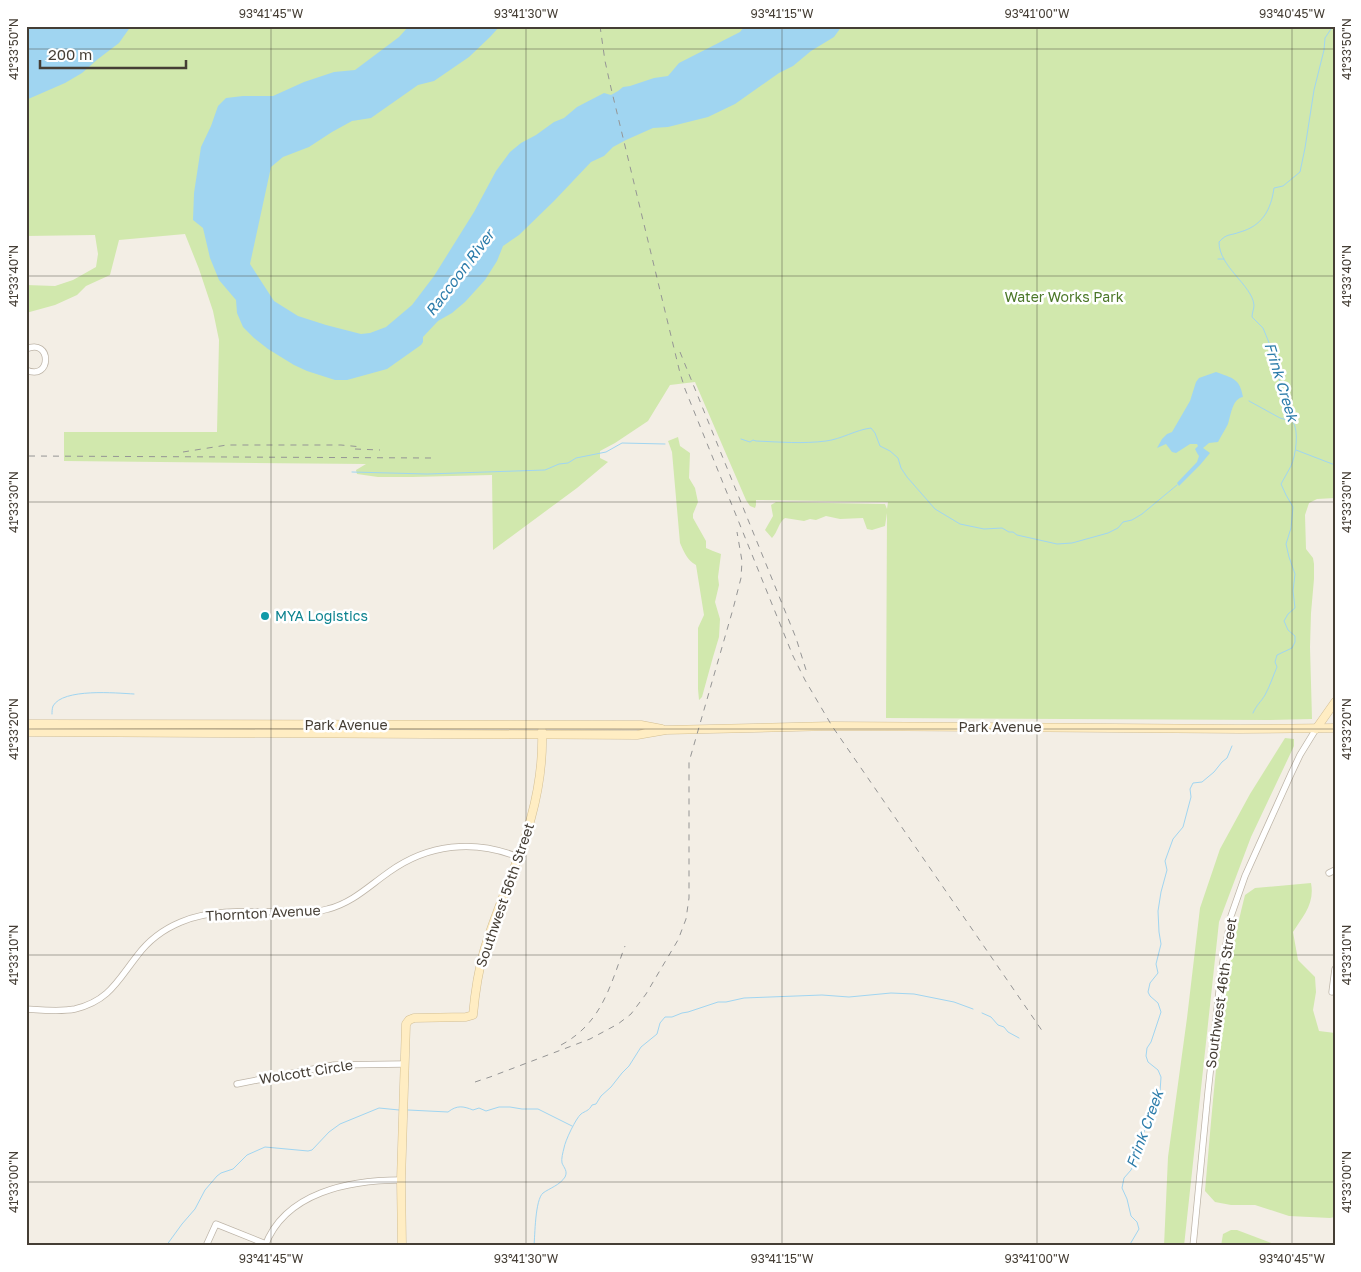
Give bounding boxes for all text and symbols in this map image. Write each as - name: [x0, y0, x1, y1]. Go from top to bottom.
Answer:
- text: 93°41'45"W: [239, 6, 304, 21]
- text: 93°41'30"W: [494, 6, 559, 21]
- text: 93°41'15"W: [751, 6, 814, 21]
- text: 93°41'00"W: [1005, 6, 1070, 21]
- text: 93°40'45"W: [1259, 6, 1325, 21]
- text: 41°33'50"N: [6, 18, 21, 80]
- text: 41°33'50"N: [1339, 18, 1354, 80]
- scale bar: [40, 38, 186, 70]
- text: 200 m: [48, 45, 92, 63]
- water label: Raccoon River: [421, 224, 499, 319]
- text: 41°33'40"N: [6, 245, 21, 307]
- text: 41°33'40"N: [1339, 245, 1354, 307]
- park label: Water Works Park: [1004, 288, 1124, 305]
- water label: Frink Creek: [1261, 340, 1303, 425]
- text: 41°33'30"N: [6, 471, 21, 533]
- text: 41°33'30"N: [1339, 471, 1354, 533]
- place label: MYA Logistics: [275, 607, 368, 624]
- marker: MYA Logistics: [259, 610, 271, 622]
- text: 41°33'20"N: [6, 698, 21, 760]
- text: 41°33'20"N: [1339, 698, 1354, 760]
- street label: Park Avenue: [304, 716, 388, 733]
- street label: Park Avenue: [958, 718, 1042, 735]
- street label: Southwest 56th Street: [472, 820, 537, 969]
- street label: Thornton Avenue: [205, 901, 321, 924]
- street label: Southwest 46th Street: [1202, 917, 1239, 1069]
- text: 41°33'10"N: [6, 925, 21, 985]
- text: 41°33'10"N: [1339, 925, 1354, 985]
- street label: Wolcott Circle: [258, 1056, 354, 1087]
- water label: Frink Creek: [1122, 1086, 1167, 1170]
- text: 41°33'00"N: [6, 1151, 21, 1213]
- text: 41°33'00"N: [1339, 1151, 1354, 1213]
- text: 93°41'45"W: [239, 1251, 304, 1266]
- text: 93°41'30"W: [494, 1251, 559, 1266]
- text: 93°41'15"W: [751, 1251, 814, 1266]
- text: 93°41'00"W: [1005, 1251, 1070, 1266]
- text: 93°40'45"W: [1259, 1251, 1325, 1266]

